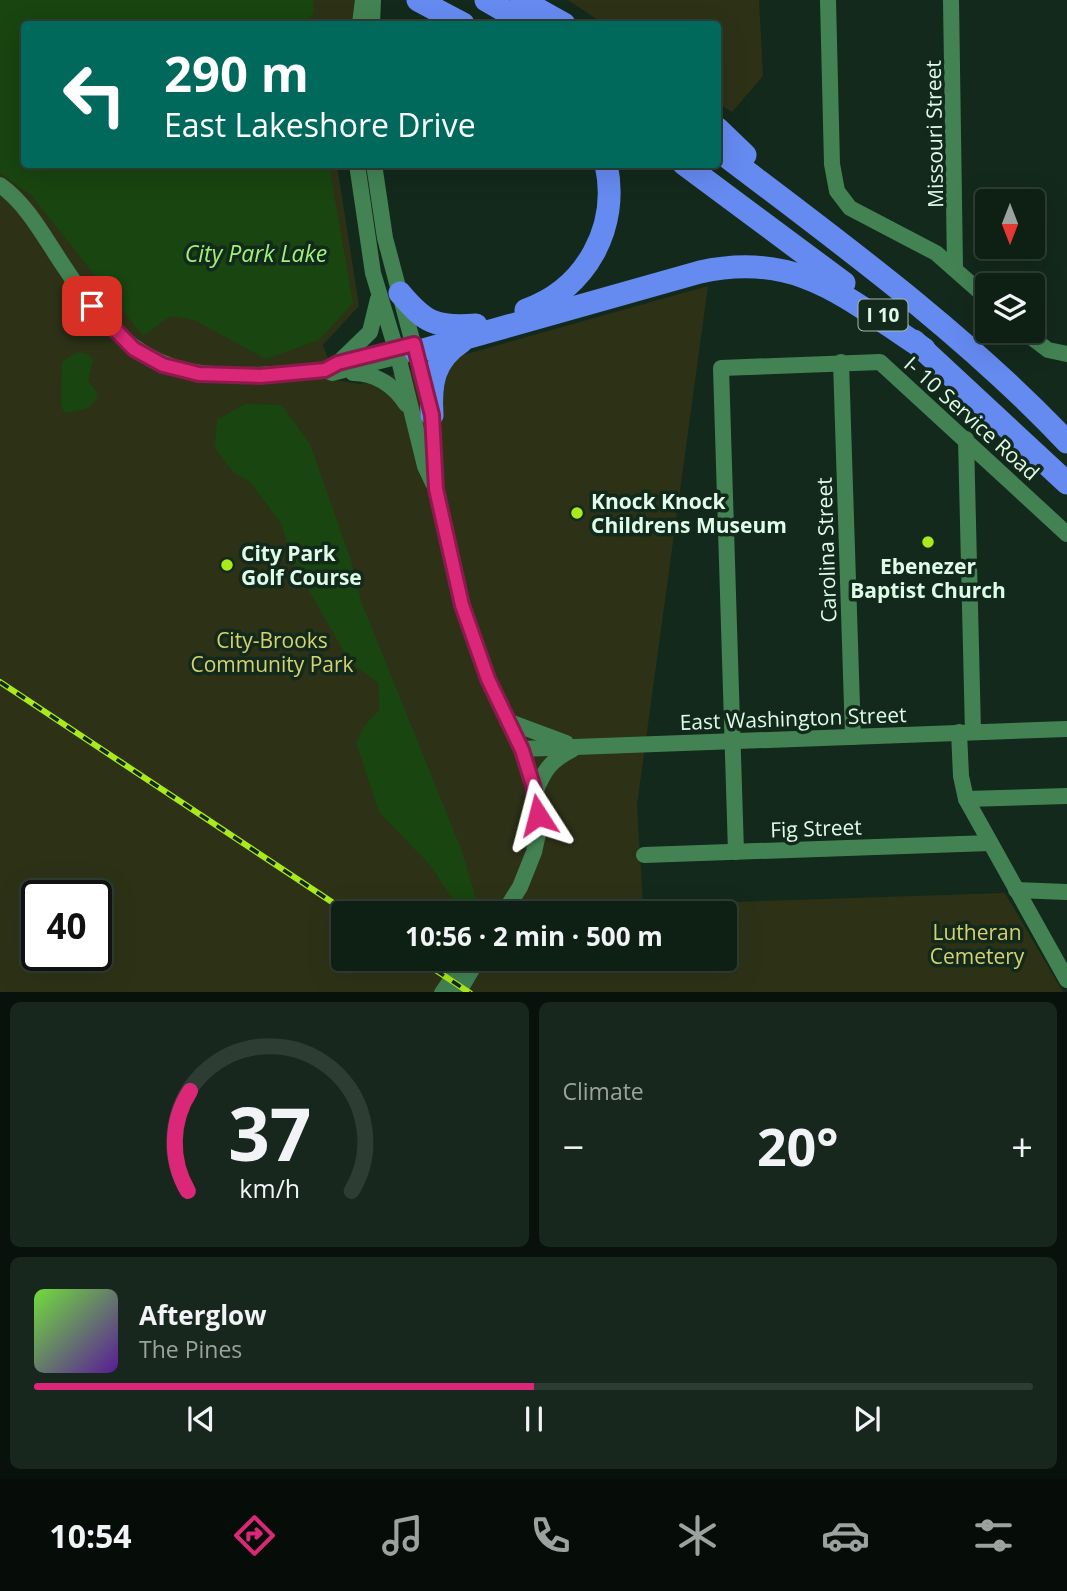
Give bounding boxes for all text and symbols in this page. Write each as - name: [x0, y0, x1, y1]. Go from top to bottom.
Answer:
- text: 290 m: [164, 40, 309, 106]
- icon: left: [49, 49, 140, 140]
- street label: Missouri Street: [919, 60, 949, 208]
- text: East Lakeshore Drive: [164, 103, 476, 146]
- north arrow: [975, 189, 1045, 259]
- map controls: [975, 189, 1045, 343]
- water label: City Park Lake: [185, 237, 327, 269]
- button: layers: [975, 273, 1045, 343]
- pin: [62, 276, 122, 336]
- icon: arrive: [73, 287, 111, 325]
- road number: I 10: [858, 300, 908, 330]
- street label: I- 10 Service Road: [898, 350, 1046, 486]
- street label: Carolina Street: [809, 477, 843, 623]
- place label: Knock Knock Childrens Museum: [591, 487, 787, 539]
- marker: Knock Knock Childrens Museum: [569, 505, 585, 521]
- marker: Ebenezer Baptist Church: [920, 534, 936, 550]
- place label: City Park Golf Course: [241, 539, 362, 591]
- place label: Ebenezer Baptist Church: [850, 552, 1006, 604]
- marker: City Park Golf Course: [219, 557, 235, 573]
- park label: City-Brooks Community Park: [190, 626, 354, 678]
- street label: East Washington Street: [679, 700, 907, 736]
- position arrow: [501, 778, 575, 852]
- street label: Fig Street: [770, 812, 862, 844]
- speed limit sign: 40: [21, 880, 112, 971]
- text: 10:56 · 2 min · 500 m: [405, 918, 663, 954]
- park label: Lutheran Cemetery: [930, 918, 1025, 970]
- text: Climate: [563, 1075, 644, 1107]
- text: 37: [228, 1083, 311, 1182]
- text: 20°: [757, 1110, 839, 1181]
- text: −: [563, 1120, 584, 1172]
- text: +: [1011, 1120, 1033, 1172]
- text: km/h: [239, 1170, 300, 1204]
- text: Afterglow: [139, 1297, 266, 1333]
- text: The Pines: [139, 1333, 242, 1365]
- icon: previous: [182, 1400, 220, 1438]
- icon: pause: [515, 1400, 553, 1438]
- icon: next: [848, 1400, 886, 1438]
- icon: directions: [230, 1511, 279, 1560]
- icon: music: [378, 1511, 427, 1560]
- icon: phone: [526, 1511, 575, 1560]
- icon: climate: [673, 1511, 722, 1560]
- icon: car: [821, 1511, 870, 1560]
- icon: filters: [969, 1511, 1018, 1560]
- text: 10:54: [49, 1514, 132, 1557]

